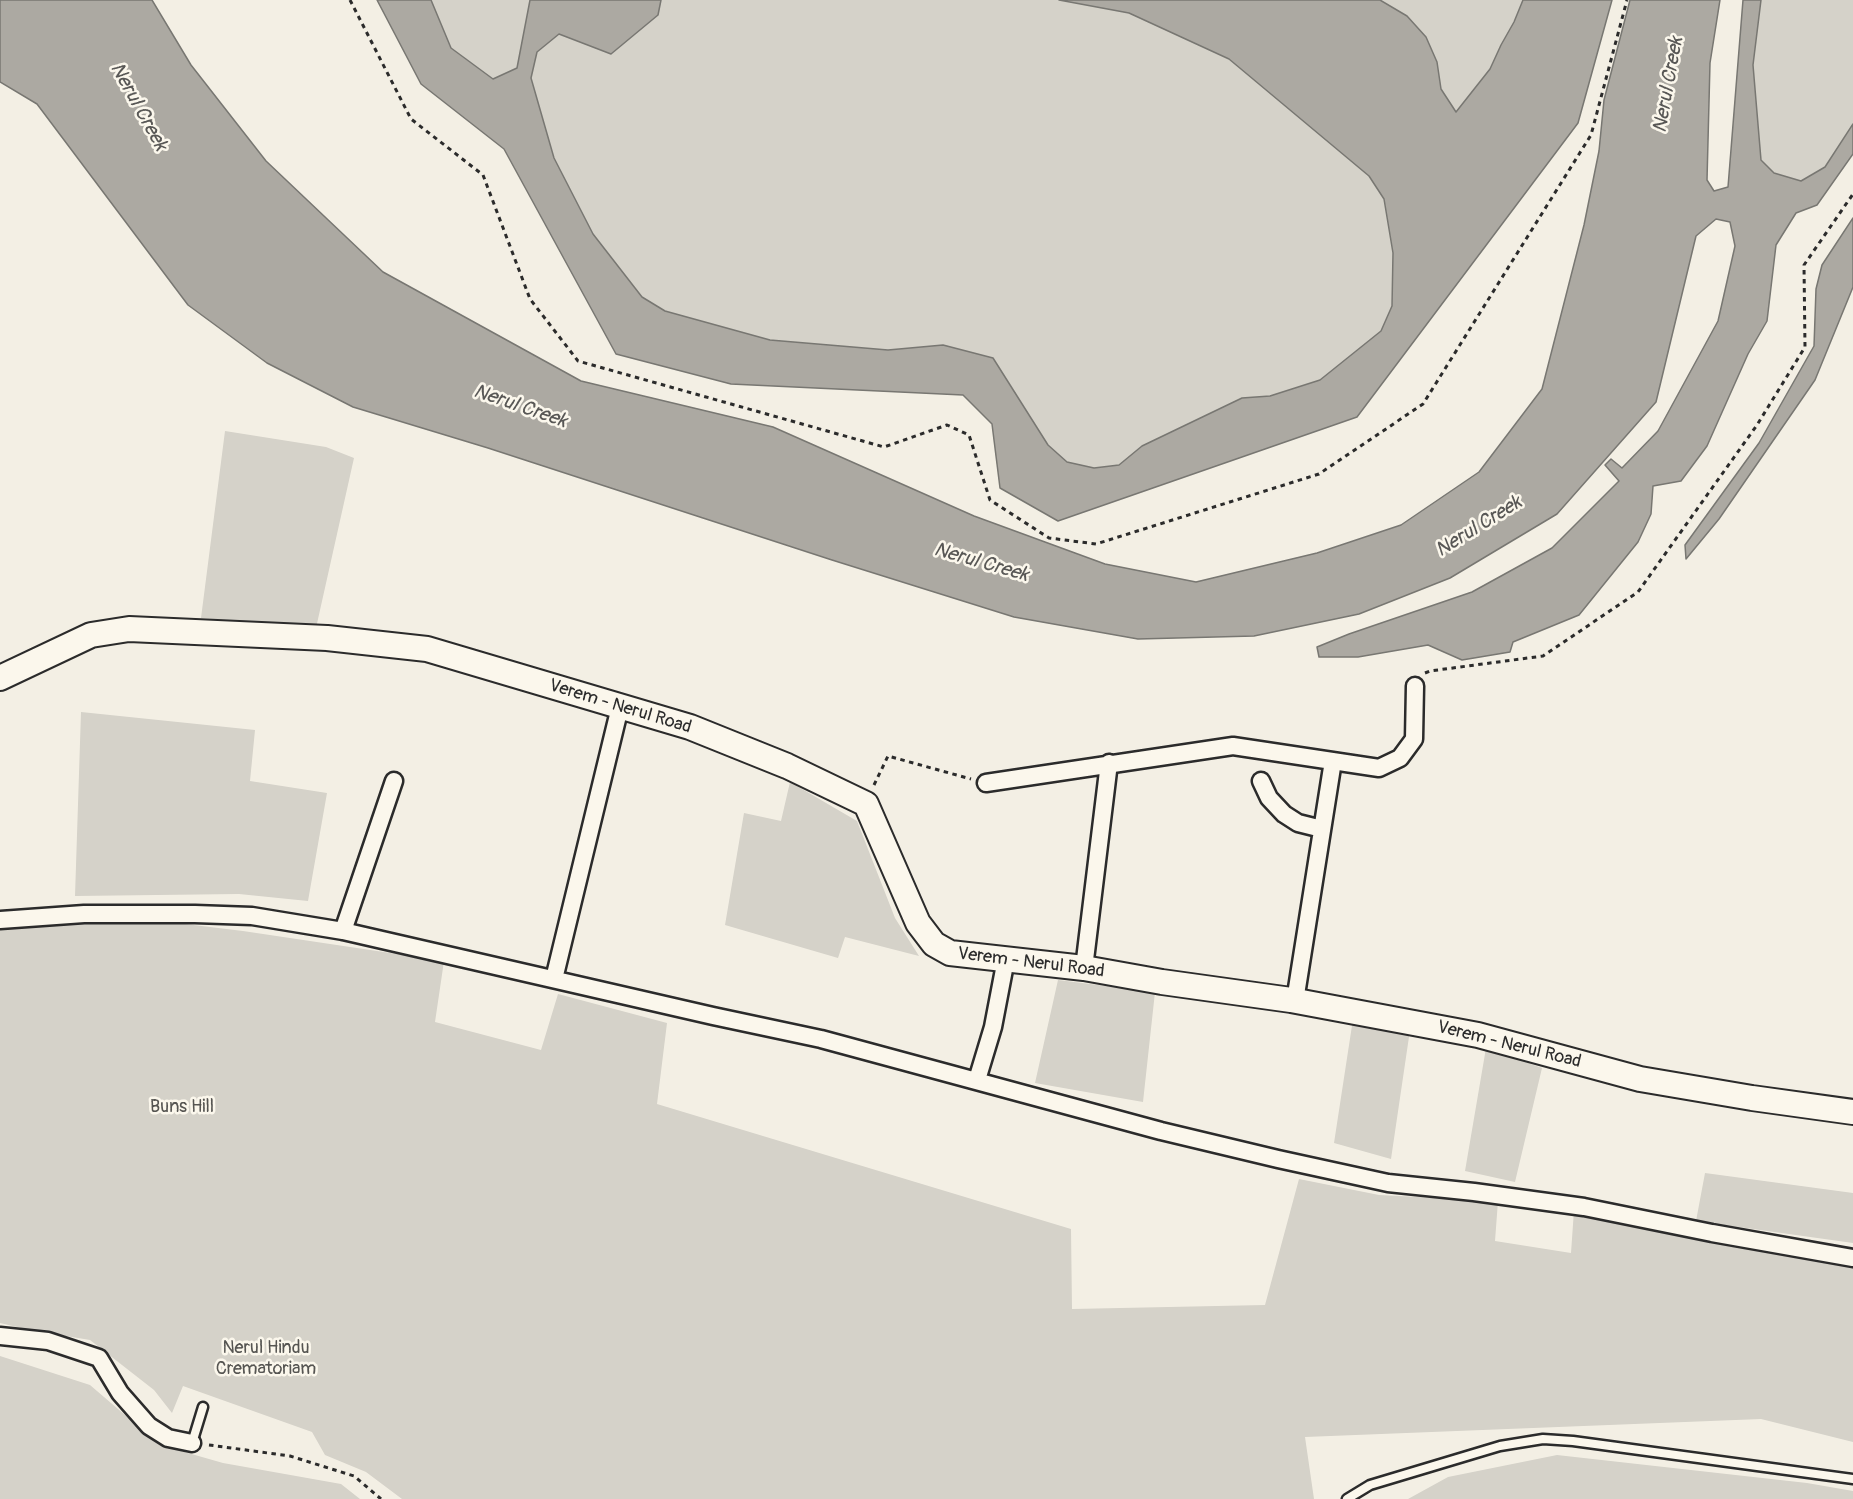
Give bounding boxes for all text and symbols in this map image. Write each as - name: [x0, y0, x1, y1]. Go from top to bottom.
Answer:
- water label: Nerul Creek: [1649, 35, 1689, 135]
- water label: Nerul Creek: [104, 59, 172, 155]
- water label: Nerul Creek: [470, 380, 570, 434]
- water label: Nerul Creek: [1432, 491, 1526, 563]
- water label: Nerul Creek: [931, 538, 1031, 588]
- street label: Verem - Nerul Road: [546, 675, 694, 739]
- street label: Verem - Nerul Road: [956, 943, 1106, 983]
- street label: Verem - Nerul Road: [1435, 1017, 1583, 1073]
- park label: Buns Hill: [150, 1096, 214, 1118]
- park label: Nerul Hindu Crematoriam: [216, 1337, 316, 1380]

